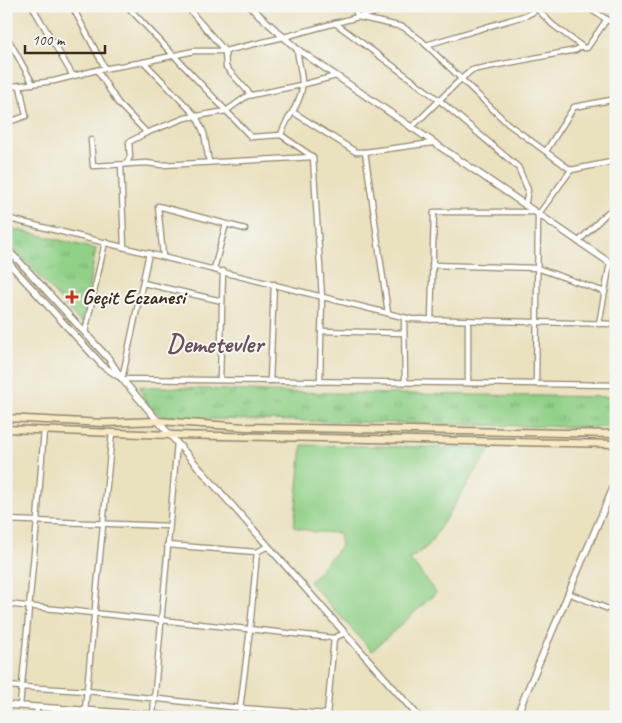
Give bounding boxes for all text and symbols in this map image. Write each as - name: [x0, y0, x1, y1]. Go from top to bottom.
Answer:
- scale bar: [25, 22, 105, 54]
- text: 100 m: [32, 31, 66, 50]
- place label: Geçit Eczanesi: [82, 284, 188, 310]
- marker: Geçit Eczanesi: [66, 291, 78, 303]
- district label: Demetevler: [167, 327, 266, 360]

